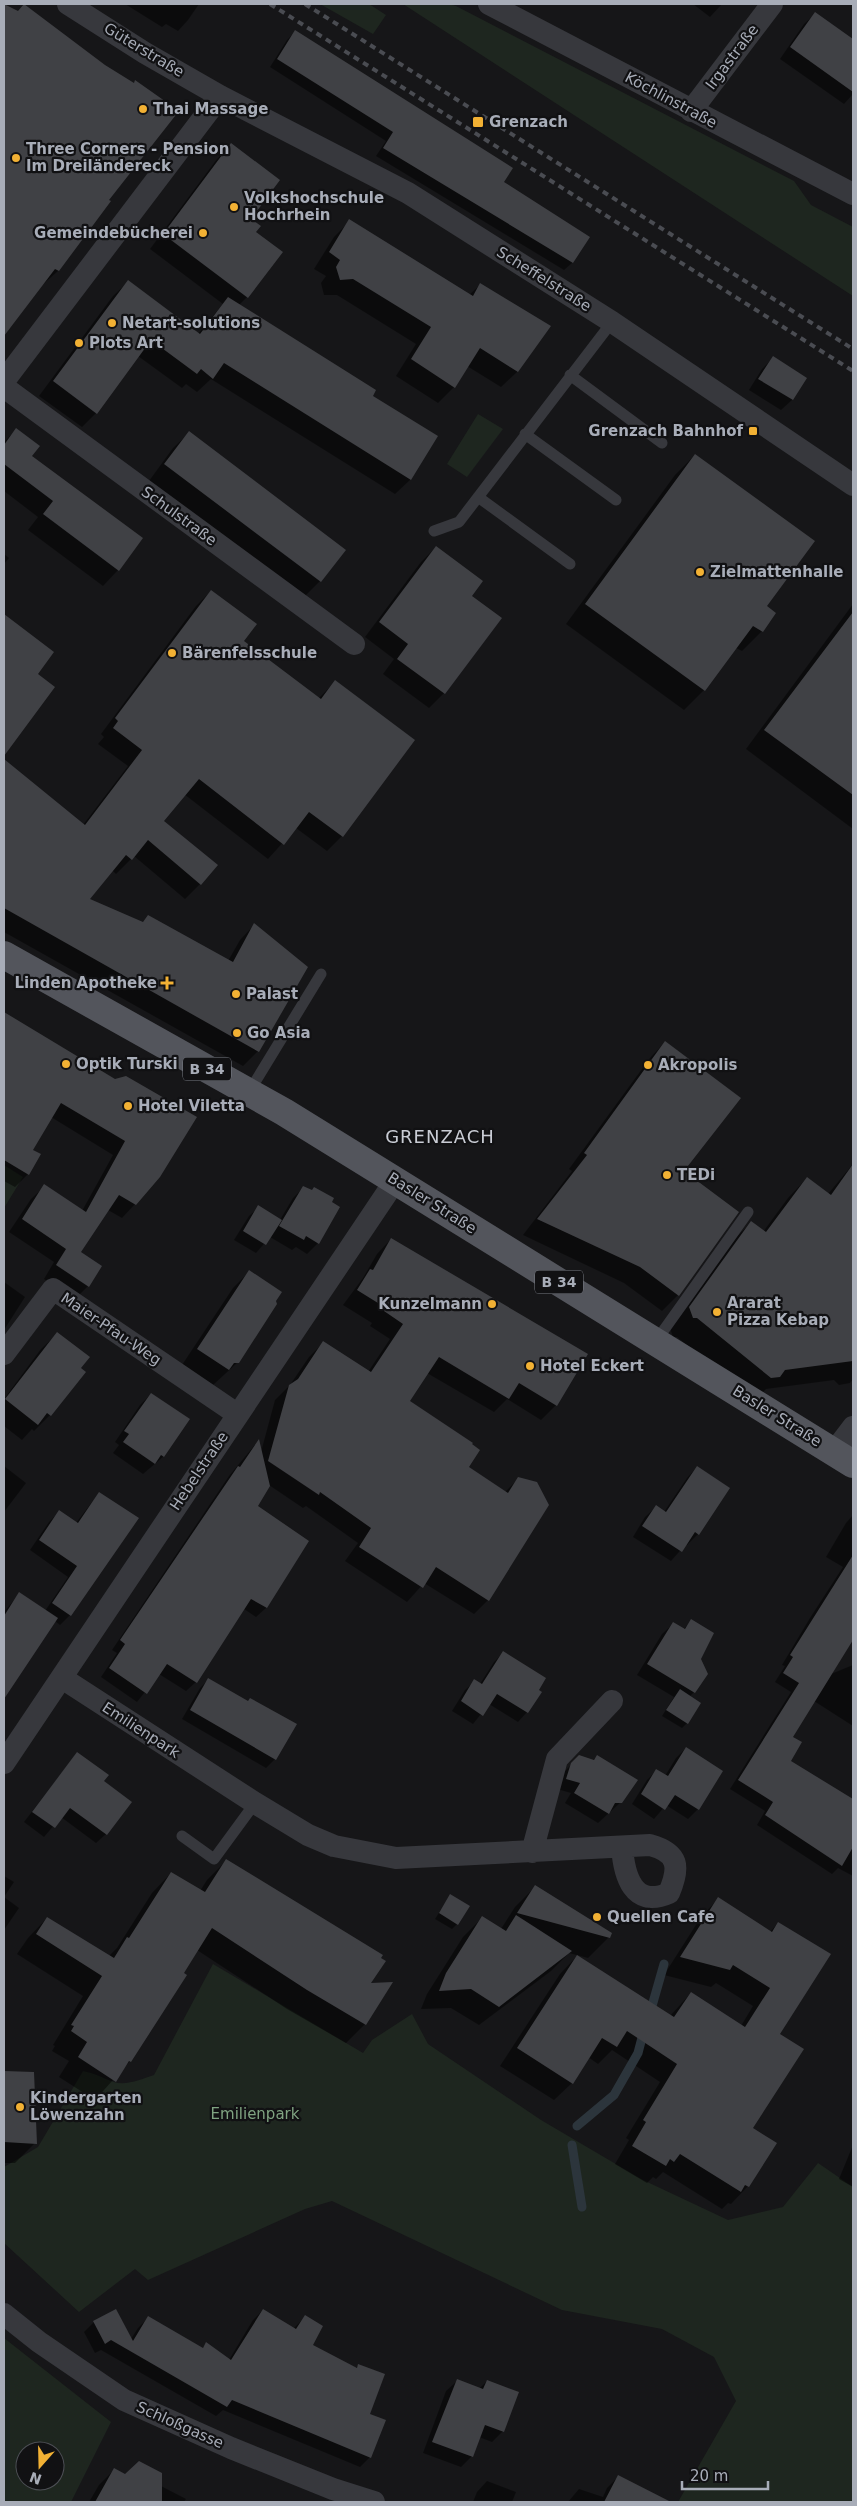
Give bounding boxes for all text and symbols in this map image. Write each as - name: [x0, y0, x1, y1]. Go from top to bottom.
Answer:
- street label: Güterstraße: [101, 19, 187, 81]
- street label: Irgastraße: [702, 21, 762, 93]
- street label: Köchlinstraße: [622, 68, 720, 132]
- place label: Thai Massage: [153, 100, 268, 118]
- marker: Thai Massage: [137, 103, 149, 115]
- place label: Grenzach: [489, 113, 568, 131]
- marker: Grenzach: [471, 115, 485, 129]
- place label: Three Corners - Pension Im Dreiländereck: [26, 140, 229, 175]
- marker: Three Corners - Pension Im Dreiländereck: [10, 152, 22, 164]
- place label: Volkshochschule Hochrhein: [244, 189, 384, 224]
- marker: Volkshochschule Hochrhein: [228, 201, 240, 213]
- place label: Gemeindebücherei: [34, 224, 193, 242]
- marker: Gemeindebücherei: [197, 227, 209, 239]
- street label: Scheffelstraße: [493, 243, 595, 315]
- place label: Netart-solutions: [122, 314, 260, 332]
- marker: Netart-solutions: [106, 317, 118, 329]
- place label: Plots Art: [89, 334, 163, 352]
- marker: Plots Art: [73, 337, 85, 349]
- place label: Grenzach Bahnhof: [588, 422, 743, 440]
- marker: Grenzach Bahnhof: [747, 425, 759, 437]
- street label: Schulstraße: [138, 483, 220, 549]
- place label: Zielmattenhalle: [710, 563, 844, 581]
- marker: Zielmattenhalle: [694, 566, 706, 578]
- place label: Bärenfelsschule: [182, 644, 317, 662]
- marker: Bärenfelsschule: [166, 647, 178, 659]
- place label: Linden Apotheke: [14, 974, 157, 992]
- marker: Linden Apotheke: [161, 977, 173, 989]
- place label: Palast: [246, 985, 298, 1003]
- marker: Palast: [230, 988, 242, 1000]
- place label: Go Asia: [247, 1024, 311, 1042]
- marker: Go Asia: [231, 1027, 243, 1039]
- place label: Optik Turski: [76, 1055, 178, 1073]
- place label: Akropolis: [658, 1056, 738, 1074]
- marker: Optik Turski: [60, 1058, 72, 1070]
- road number: B 34: [183, 1058, 231, 1080]
- marker: Akropolis: [642, 1059, 654, 1071]
- place label: Hotel Viletta: [138, 1097, 245, 1115]
- marker: Hotel Viletta: [122, 1100, 134, 1112]
- district label: GRENZACH: [385, 1126, 495, 1147]
- place label: TEDi: [677, 1166, 715, 1184]
- street label: Basler Straße: [384, 1169, 480, 1237]
- marker: TEDi: [661, 1169, 673, 1181]
- road number: B 34: [535, 1270, 583, 1294]
- street label: Maier-Pfau-Weg: [58, 1289, 164, 1369]
- place label: Ararat Pizza Kebap: [727, 1294, 829, 1329]
- place label: Kunzelmann: [378, 1295, 482, 1313]
- marker: Kunzelmann: [486, 1298, 498, 1310]
- marker: Ararat Pizza Kebap: [711, 1306, 723, 1318]
- place label: Hotel Eckert: [540, 1357, 644, 1375]
- marker: Hotel Eckert: [524, 1360, 536, 1372]
- street label: Basler Straße: [729, 1382, 825, 1450]
- street label: Hebelstraße: [166, 1428, 232, 1514]
- street label: Emilienpark: [99, 1698, 183, 1762]
- place label: Quellen Cafe: [607, 1908, 715, 1926]
- marker: Quellen Cafe: [591, 1911, 603, 1923]
- place label: Kindergarten Löwenzahn: [30, 2089, 142, 2124]
- marker: Kindergarten Löwenzahn: [14, 2101, 26, 2113]
- park label: Emilienpark: [211, 2105, 300, 2123]
- street label: Schloßgasse: [134, 2398, 226, 2452]
- north arrow: [15, 2441, 65, 2491]
- scale bar: [682, 2458, 768, 2490]
- text: 20 m: [690, 2467, 728, 2485]
- text: N: [27, 2469, 44, 2488]

